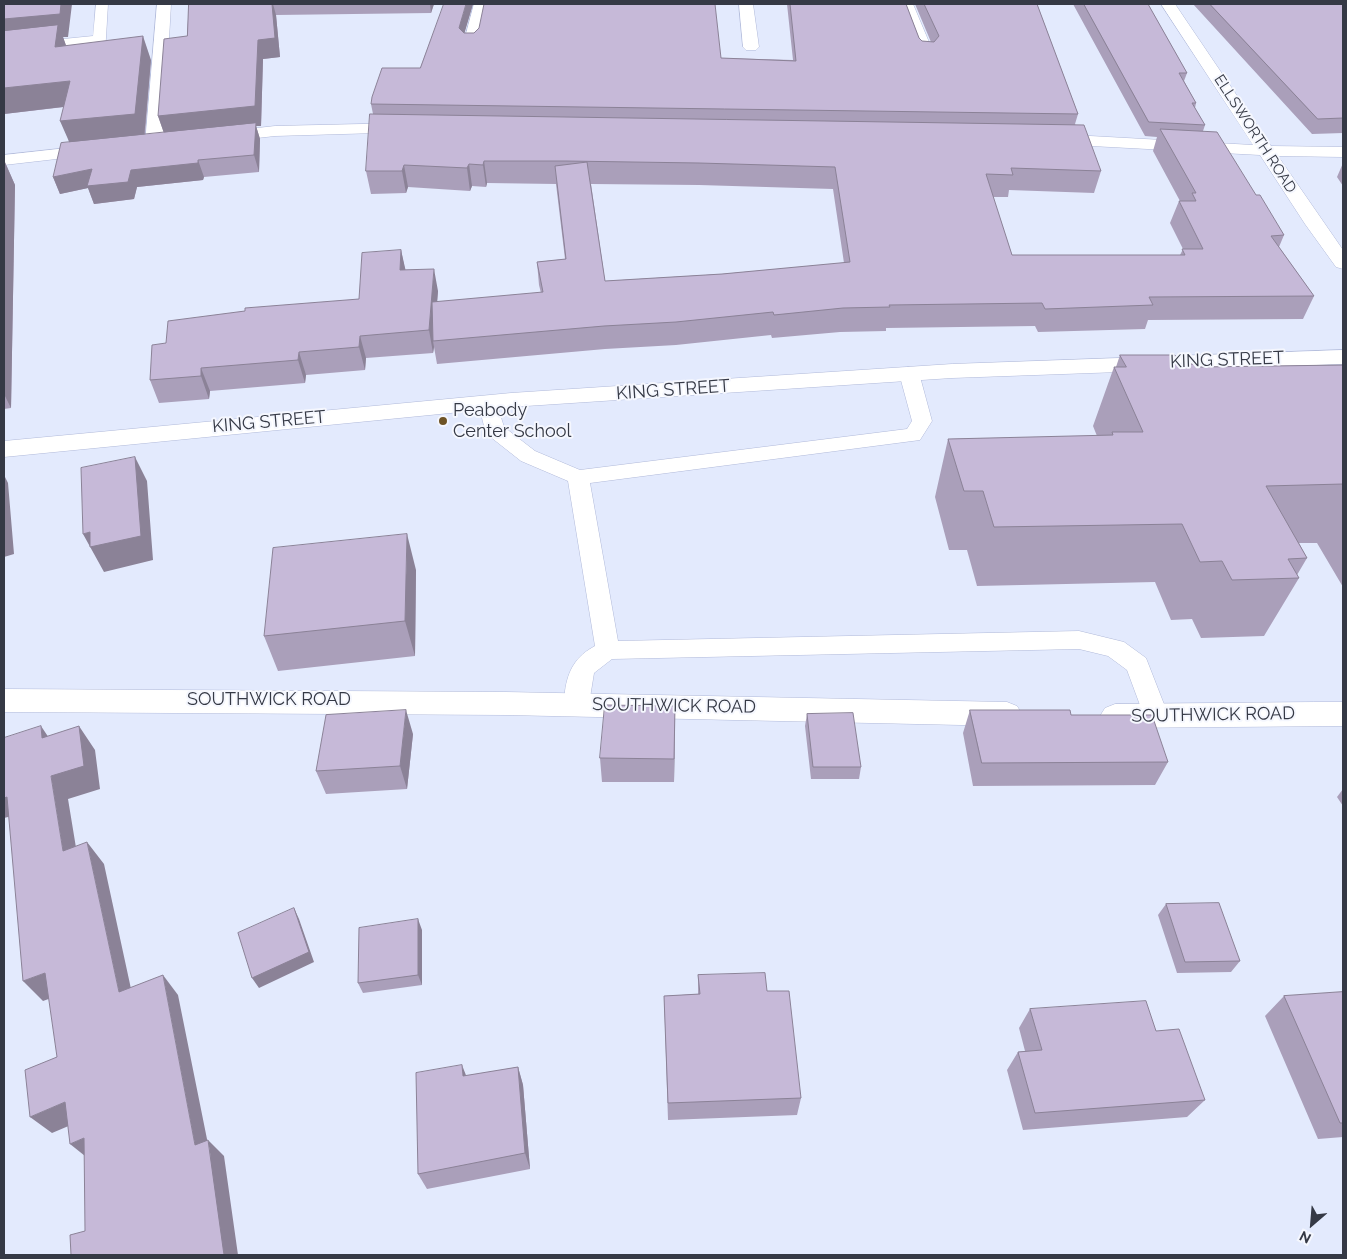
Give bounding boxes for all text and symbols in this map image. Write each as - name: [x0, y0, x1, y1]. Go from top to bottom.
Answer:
- street label: ELLSWORTH ROAD: [1210, 72, 1300, 196]
- street label: KING STREET: [1170, 347, 1284, 373]
- street label: KING STREET: [615, 375, 731, 405]
- place label: Peabody Center School: [453, 400, 571, 442]
- street label: KING STREET: [211, 406, 327, 438]
- marker: Peabody Center School: [437, 415, 449, 427]
- street label: SOUTHWICK ROAD: [187, 689, 351, 711]
- street label: SOUTHWICK ROAD: [592, 694, 756, 718]
- street label: SOUTHWICK ROAD: [1131, 703, 1295, 727]
- north arrow: [1287, 1199, 1337, 1249]
- text: N: [1297, 1228, 1314, 1247]

